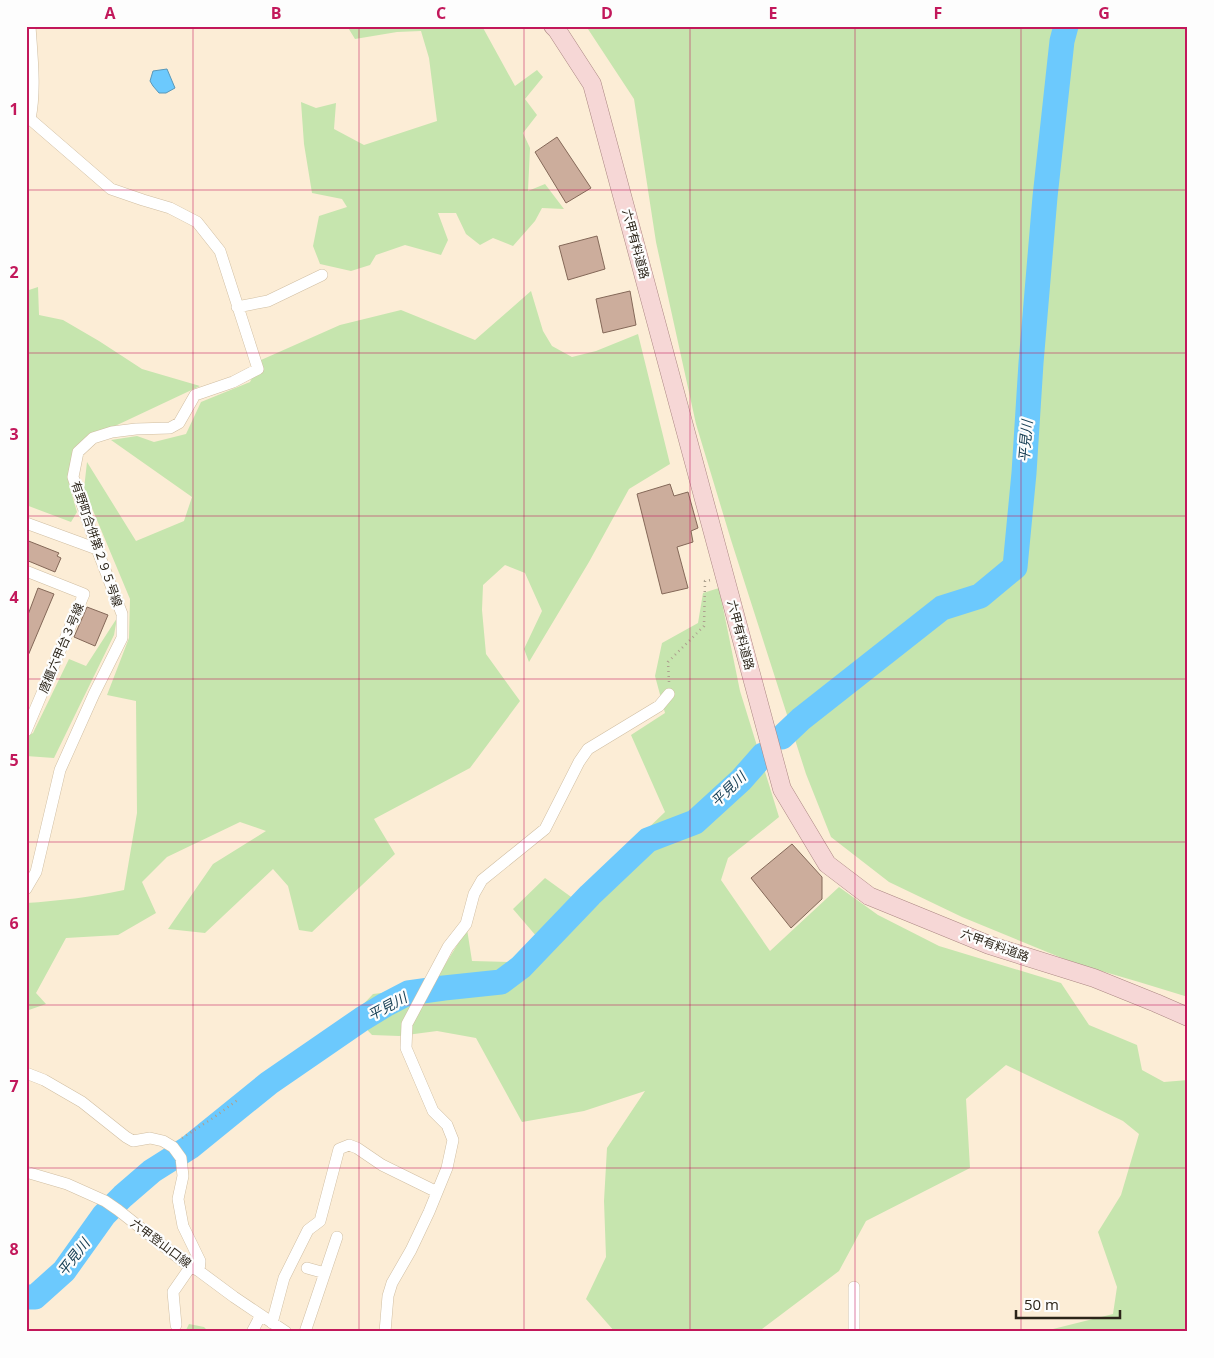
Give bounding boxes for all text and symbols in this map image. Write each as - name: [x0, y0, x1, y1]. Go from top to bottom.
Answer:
- text: A: [104, 2, 116, 24]
- text: B: [271, 2, 281, 24]
- text: C: [436, 2, 446, 24]
- text: D: [601, 2, 613, 24]
- text: E: [769, 2, 778, 24]
- text: F: [934, 2, 942, 24]
- text: G: [1098, 2, 1110, 24]
- text: 1: [9, 98, 19, 120]
- street label: 六甲有料道路: [618, 207, 654, 281]
- text: 2: [9, 261, 19, 283]
- water label: 平見川: [1014, 417, 1036, 463]
- text: 3: [9, 423, 19, 445]
- street label: 有野町合併第２９５号線: [67, 479, 127, 609]
- text: 4: [9, 586, 19, 608]
- street label: 六甲有料道路: [723, 598, 759, 672]
- street label: 唐櫃六甲台３号線: [34, 600, 88, 696]
- text: 5: [9, 749, 19, 771]
- water label: 平見川: [706, 766, 751, 810]
- text: 6: [9, 912, 19, 934]
- street label: 六甲有料道路: [958, 925, 1032, 965]
- water label: 平見川: [364, 987, 412, 1024]
- text: 7: [9, 1075, 19, 1097]
- street label: 六甲登山口線: [127, 1215, 195, 1271]
- water label: 平見川: [53, 1233, 95, 1279]
- text: 8: [9, 1238, 19, 1260]
- scale bar: [1016, 1288, 1120, 1320]
- text: 50 m: [1024, 1294, 1059, 1314]

